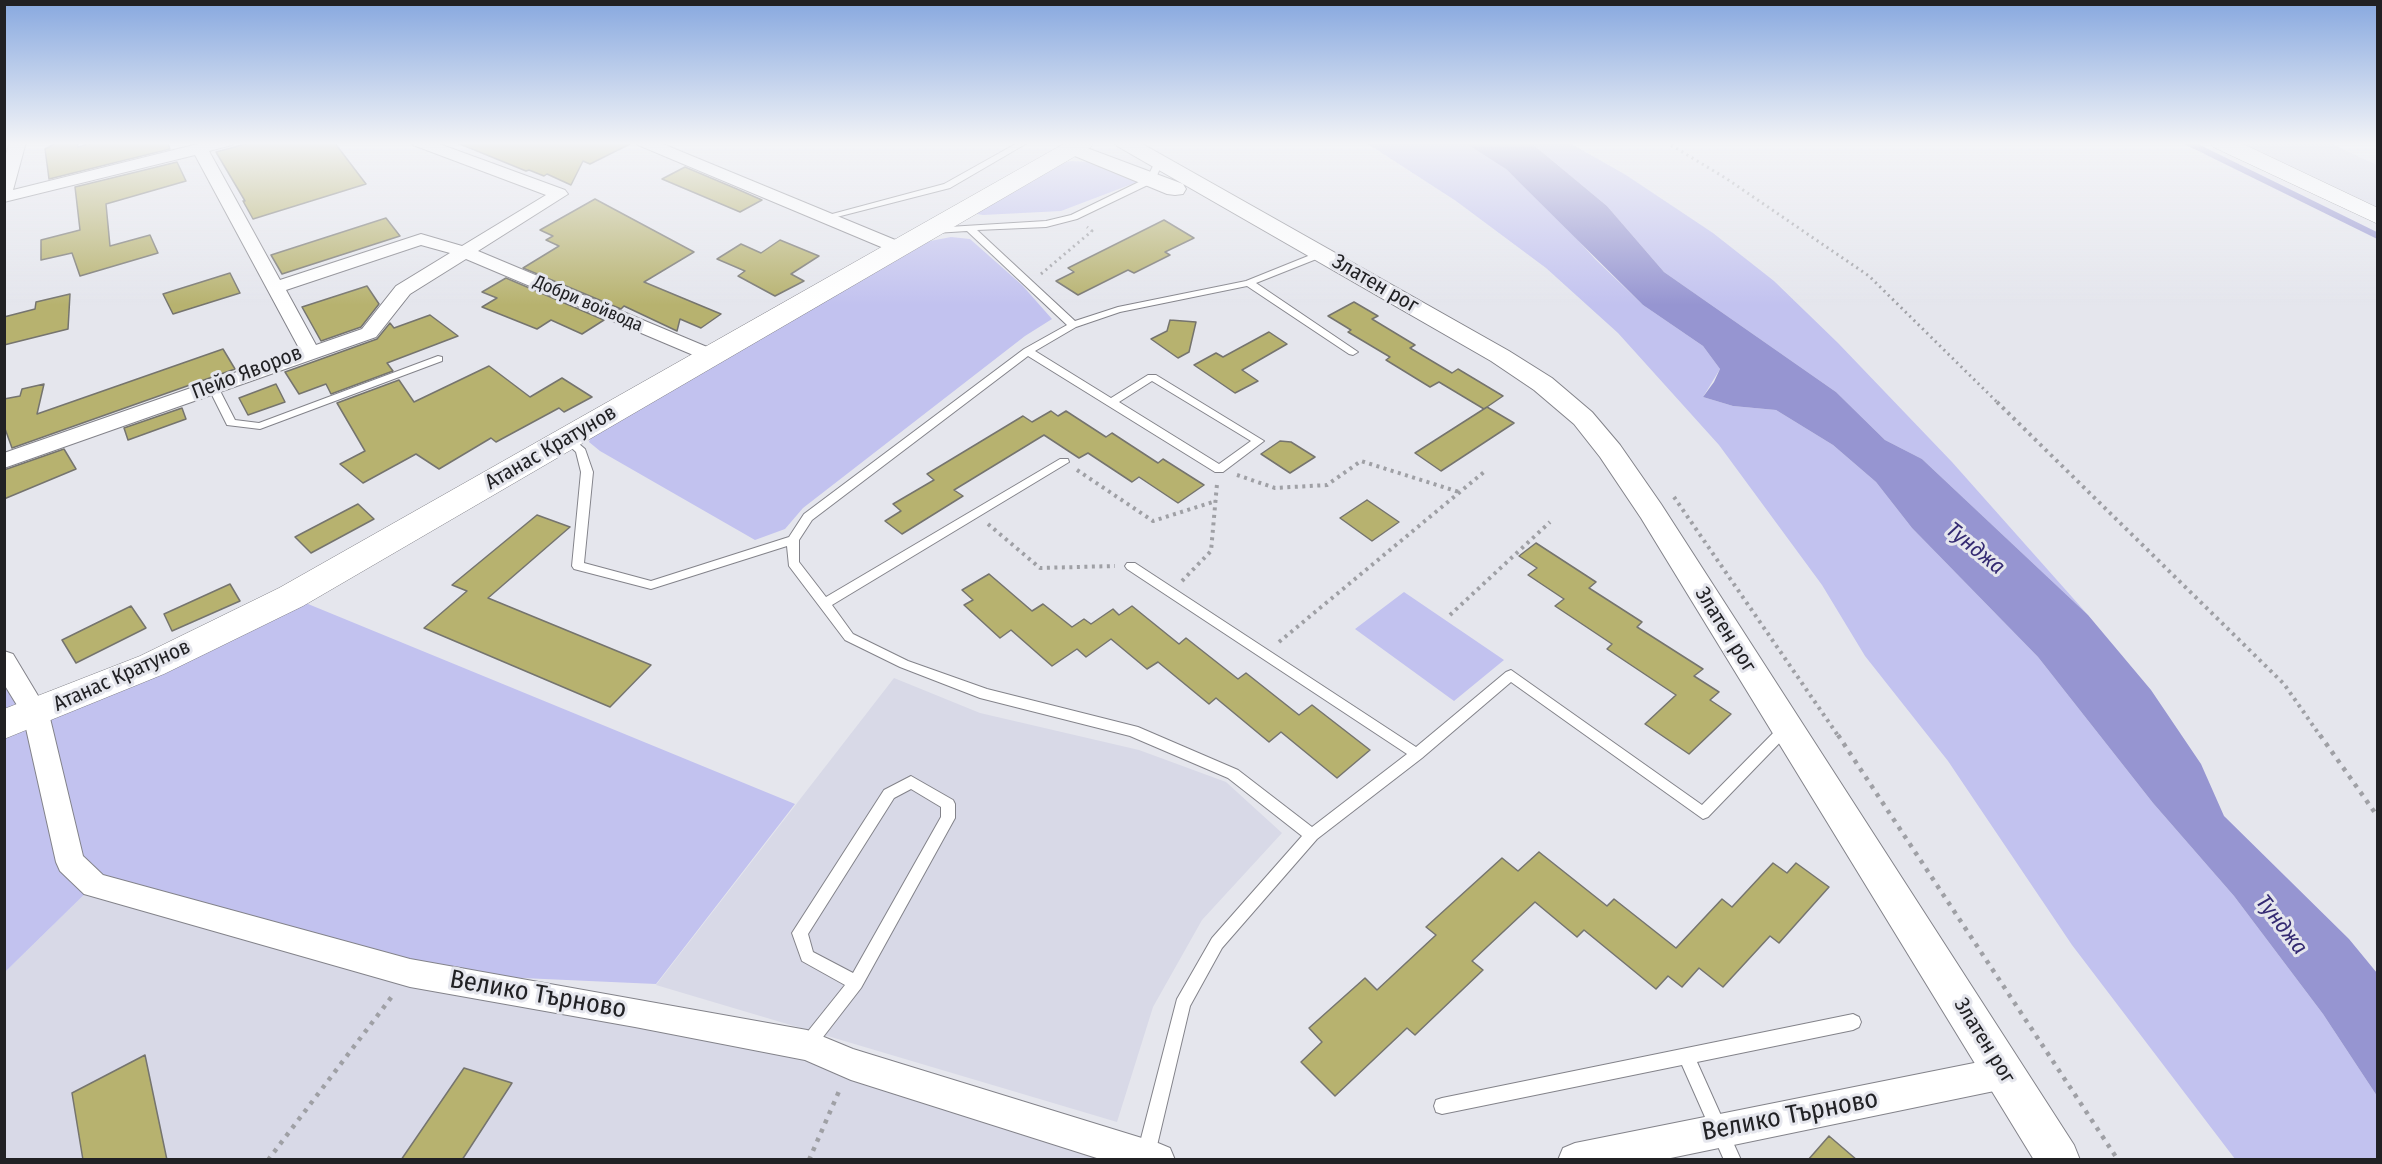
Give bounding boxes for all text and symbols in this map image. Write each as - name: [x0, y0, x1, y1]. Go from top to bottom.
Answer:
- street label: Златен рог: [1327, 249, 1423, 319]
- street label: Добри войвода: [530, 271, 646, 337]
- street label: Пейо Яворов: [188, 340, 306, 406]
- street label: Атанас Кратунов: [481, 400, 621, 496]
- water label: Тунджа: [1940, 517, 2010, 581]
- street label: Златен рог: [1689, 583, 1761, 677]
- street label: Атанас Кратунов: [50, 635, 194, 717]
- water label: Тунджа: [2250, 890, 2312, 960]
- street label: Велико Търново: [447, 964, 629, 1026]
- street label: Златен рог: [1948, 994, 2020, 1088]
- street label: Велико Търново: [1699, 1084, 1881, 1148]

